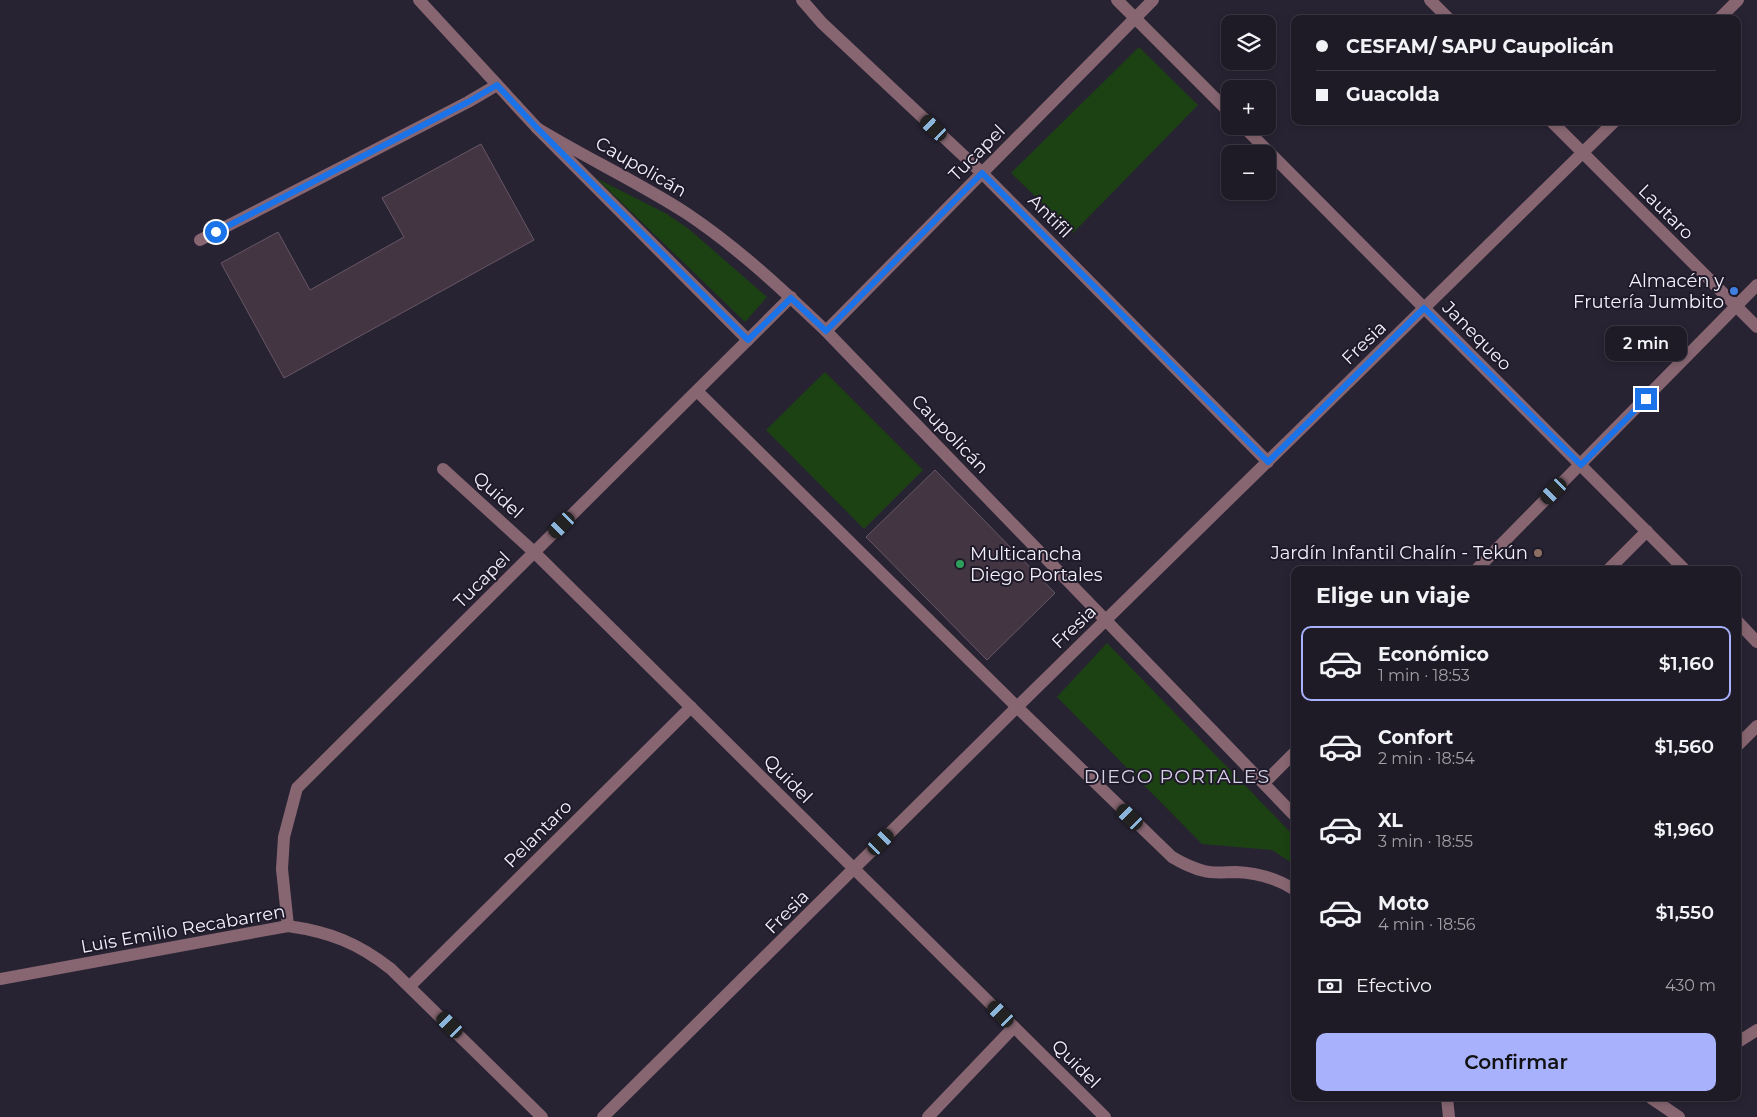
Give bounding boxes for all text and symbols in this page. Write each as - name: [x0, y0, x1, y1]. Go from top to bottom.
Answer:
- map controls: [1221, 15, 1276, 200]
- button: layers: [1221, 15, 1276, 70]
- text: CESFAM/ SAPU Caupolicán: [1346, 35, 1614, 58]
- button: +: [1221, 80, 1276, 135]
- text: Guacolda: [1346, 83, 1440, 106]
- car: [917, 112, 950, 144]
- street label: Tucapel: [944, 120, 1010, 186]
- street label: Caupolicán: [592, 132, 690, 202]
- button: −: [1221, 145, 1276, 200]
- street label: Lautaro: [1634, 180, 1698, 244]
- street label: Antifil: [1024, 190, 1076, 242]
- route start: [205, 221, 227, 243]
- place label: Almacén y Frutería Jumbito: [1573, 270, 1724, 313]
- marker: Almacén y Frutería Jumbito: [1728, 285, 1740, 297]
- street label: Janequeo: [1437, 296, 1516, 375]
- street label: Fresia: [1337, 317, 1391, 369]
- callout: 2 min: [1605, 326, 1687, 362]
- text: 2 min: [1623, 334, 1669, 353]
- route end: [1635, 388, 1657, 410]
- street label: Caupolicán: [907, 390, 993, 478]
- street label: Quidel: [468, 467, 528, 523]
- car: [1538, 475, 1569, 507]
- car: [546, 509, 577, 541]
- place label: Jardín Infantil Chalín - Tekún: [1270, 542, 1528, 564]
- place label: Multicancha Diego Portales: [970, 543, 1103, 586]
- street label: Tucapel: [449, 547, 515, 613]
- marker: Jardín Infantil Chalín - Tekún: [1532, 547, 1544, 559]
- marker: Multicancha Diego Portales: [954, 558, 966, 570]
- text: Elige un viaje: [1316, 582, 1470, 609]
- street label: Fresia: [1047, 601, 1101, 653]
- icon: car: [1318, 641, 1363, 686]
- text: Económico: [1378, 643, 1489, 666]
- text: $1,160: [1659, 652, 1714, 675]
- text: 1 min · 18:53: [1378, 666, 1470, 685]
- icon: car: [1318, 724, 1363, 769]
- text: Confort: [1378, 726, 1453, 749]
- text: $1,560: [1655, 735, 1714, 758]
- text: 2 min · 18:54: [1378, 749, 1475, 768]
- street label: Quidel: [759, 750, 817, 808]
- district label: DIEGO PORTALES: [1084, 765, 1270, 788]
- street label: Pelantaro: [499, 795, 577, 873]
- car: [1114, 801, 1146, 833]
- icon: car: [1318, 807, 1363, 852]
- text: XL: [1378, 809, 1403, 832]
- text: $1,960: [1654, 818, 1714, 841]
- car: [865, 826, 896, 858]
- text: 3 min · 18:55: [1378, 832, 1473, 851]
- street label: Fresia: [760, 885, 814, 939]
- icon: car: [1318, 890, 1363, 935]
- text: Moto: [1378, 892, 1429, 915]
- street label: Luis Emilio Recabarren: [79, 900, 287, 958]
- text: $1,550: [1655, 901, 1714, 924]
- text: 4 min · 18:56: [1378, 915, 1475, 934]
- icon: cash: [1316, 972, 1344, 1000]
- text: Efectivo: [1356, 974, 1432, 997]
- text: 430 m: [1665, 976, 1716, 995]
- car: [985, 998, 1016, 1030]
- car: [434, 1009, 465, 1041]
- button: Confirmar: [1316, 1033, 1716, 1091]
- street label: Quidel: [1047, 1035, 1105, 1093]

